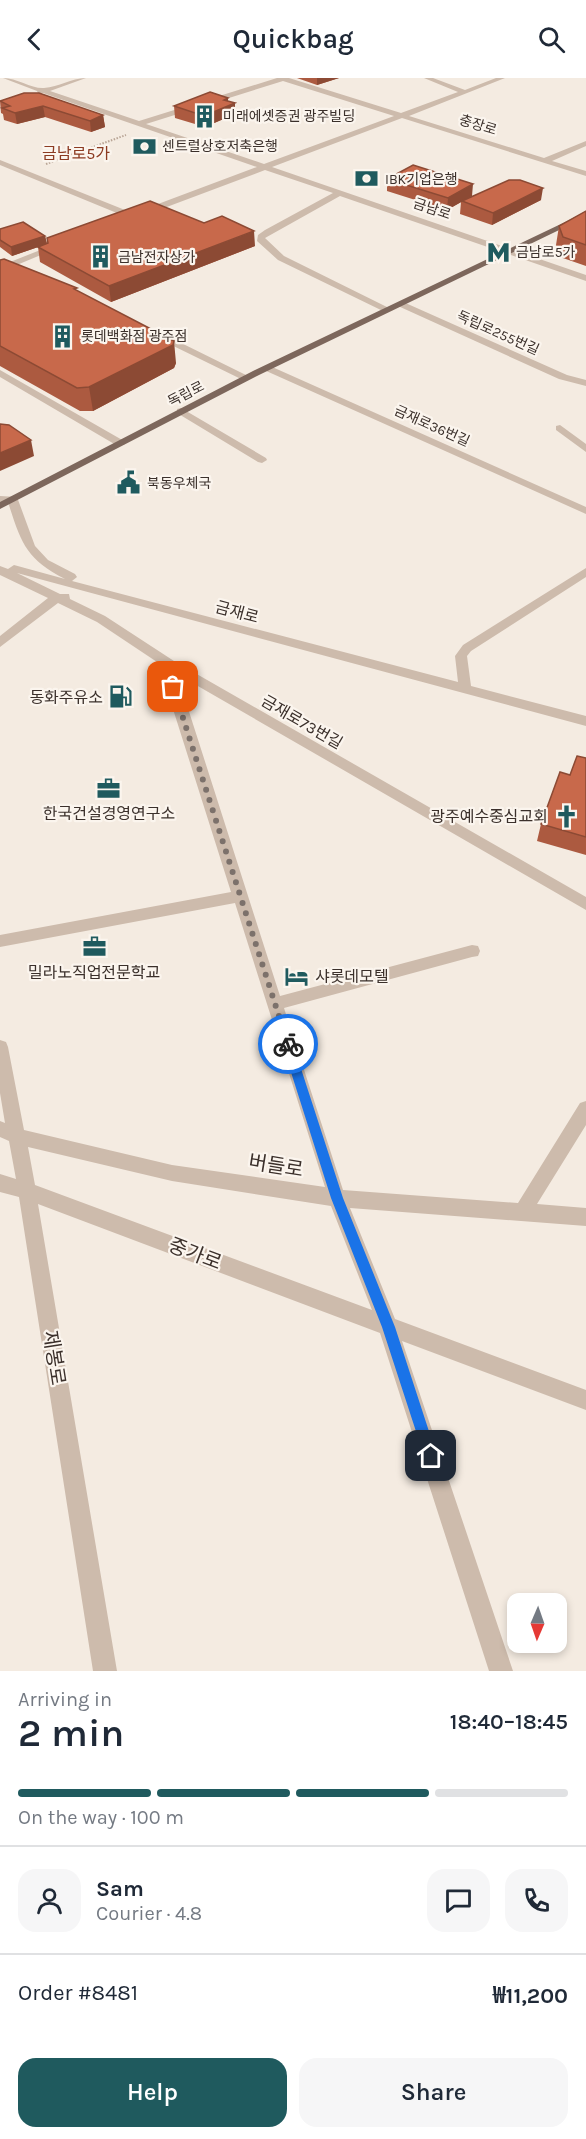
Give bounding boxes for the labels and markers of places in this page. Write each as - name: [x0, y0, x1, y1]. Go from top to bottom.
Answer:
- building icon: 미래에셋증권 광주빌딩: [192, 103, 218, 129]
- place label: 미래에셋증권 광주빌딩: [223, 108, 355, 125]
- bank icon: 센트럴상호저축은행: [131, 133, 157, 159]
- place label: 센트럴상호저축은행: [162, 138, 278, 155]
- bank icon: IBK기업은행: [354, 166, 380, 192]
- place label: IBK기업은행: [385, 171, 458, 188]
- metro station icon: 금남로5가: [485, 239, 511, 265]
- building icon: 금남전자상가: [87, 244, 113, 270]
- place label: 금남로5가: [516, 244, 576, 261]
- place label: 금남전자상가: [118, 249, 195, 266]
- building icon: 롯데백화점 광주점: [50, 323, 76, 349]
- place label: 롯데백화점 광주점: [81, 328, 187, 345]
- public building icon: 북동우체국: [116, 470, 142, 496]
- place label: 북동우체국: [147, 475, 212, 492]
- pin: [147, 661, 198, 712]
- fuel station icon: 동화주유소: [108, 684, 134, 710]
- place label: 동화주유소: [29, 688, 103, 707]
- office icon: 한국건설경영연구소: [96, 775, 122, 801]
- church icon: 광주예수중심교회: [553, 803, 579, 829]
- place label: 한국건설경영연구소: [43, 804, 175, 823]
- place label: 광주예수중심교회: [430, 807, 548, 826]
- office icon: 밀라노직업전문학교: [81, 934, 107, 960]
- place label: 밀라노직업전문학교: [28, 963, 160, 982]
- hotel icon: 샤롯데모텔: [284, 963, 310, 989]
- place label: 샤롯데모텔: [315, 967, 389, 986]
- pin: [405, 1430, 456, 1481]

